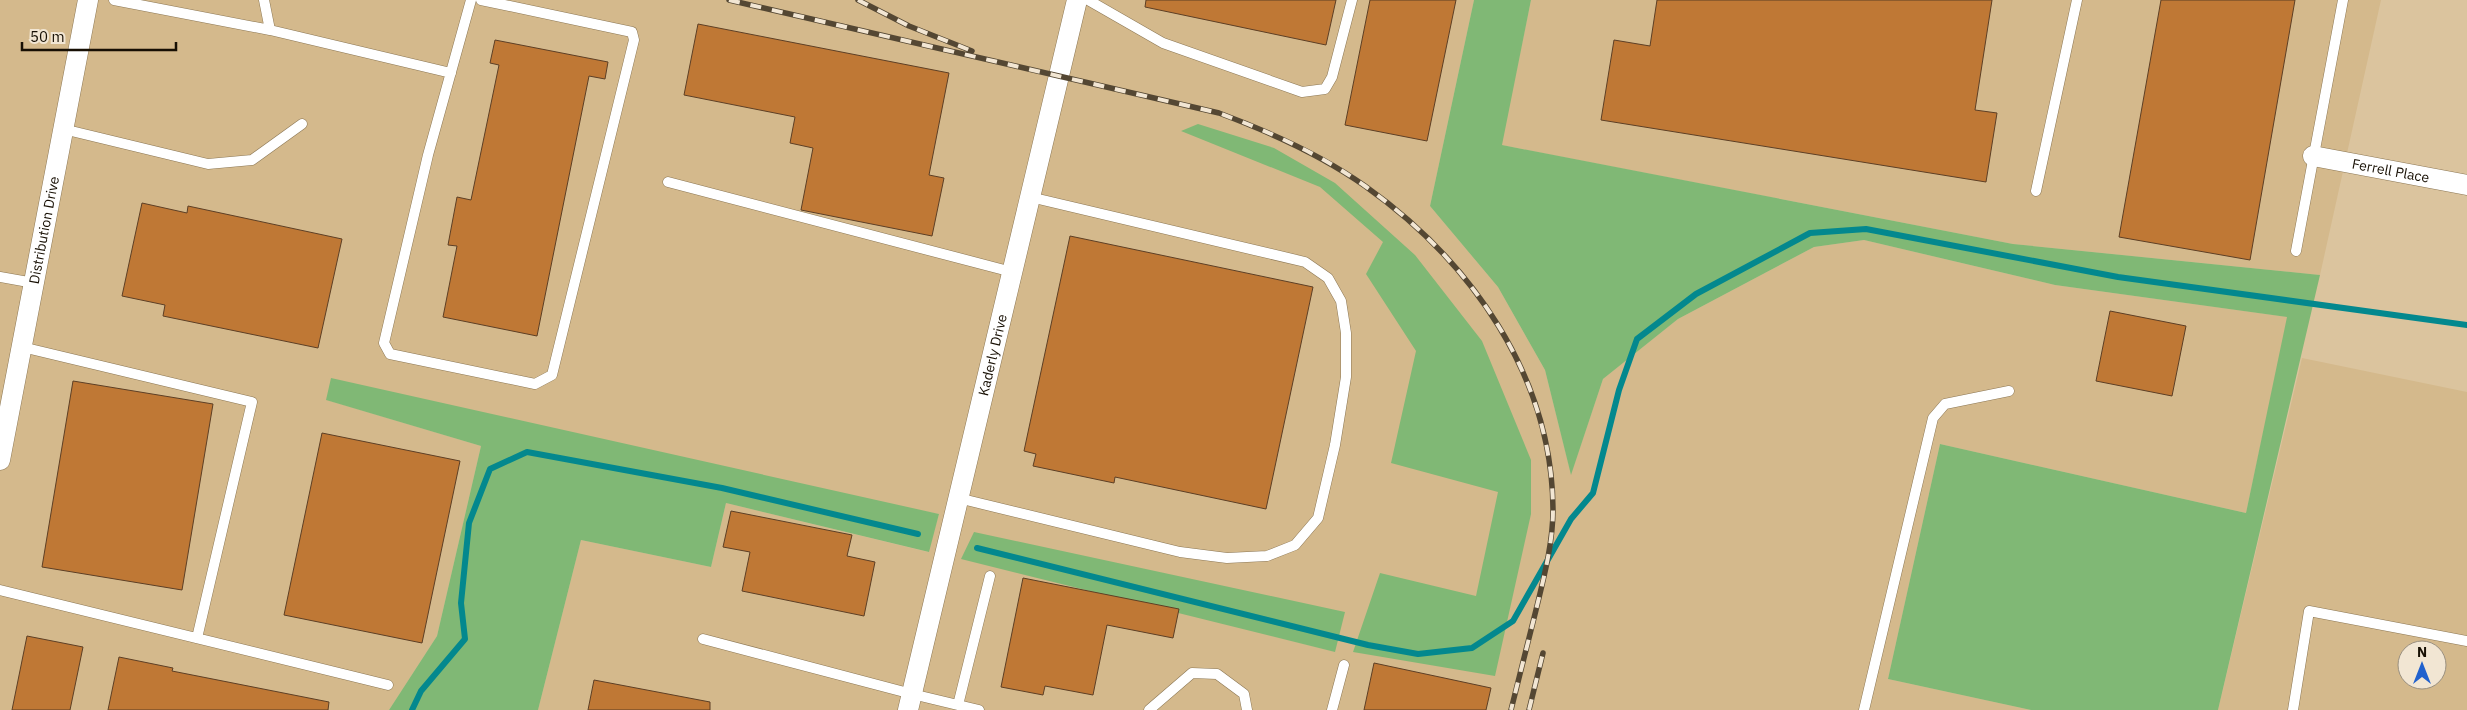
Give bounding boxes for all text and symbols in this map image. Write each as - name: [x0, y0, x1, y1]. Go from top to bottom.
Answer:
- scale bar: [22, 20, 176, 52]
- text: 50 m: [30, 27, 65, 46]
- street label: Ferrell Place: [2350, 155, 2431, 187]
- street label: Distribution Drive: [25, 174, 63, 286]
- street label: Kaderly Drive: [974, 312, 1011, 398]
- north arrow: [2397, 640, 2447, 690]
- text: N: [2417, 643, 2427, 661]

